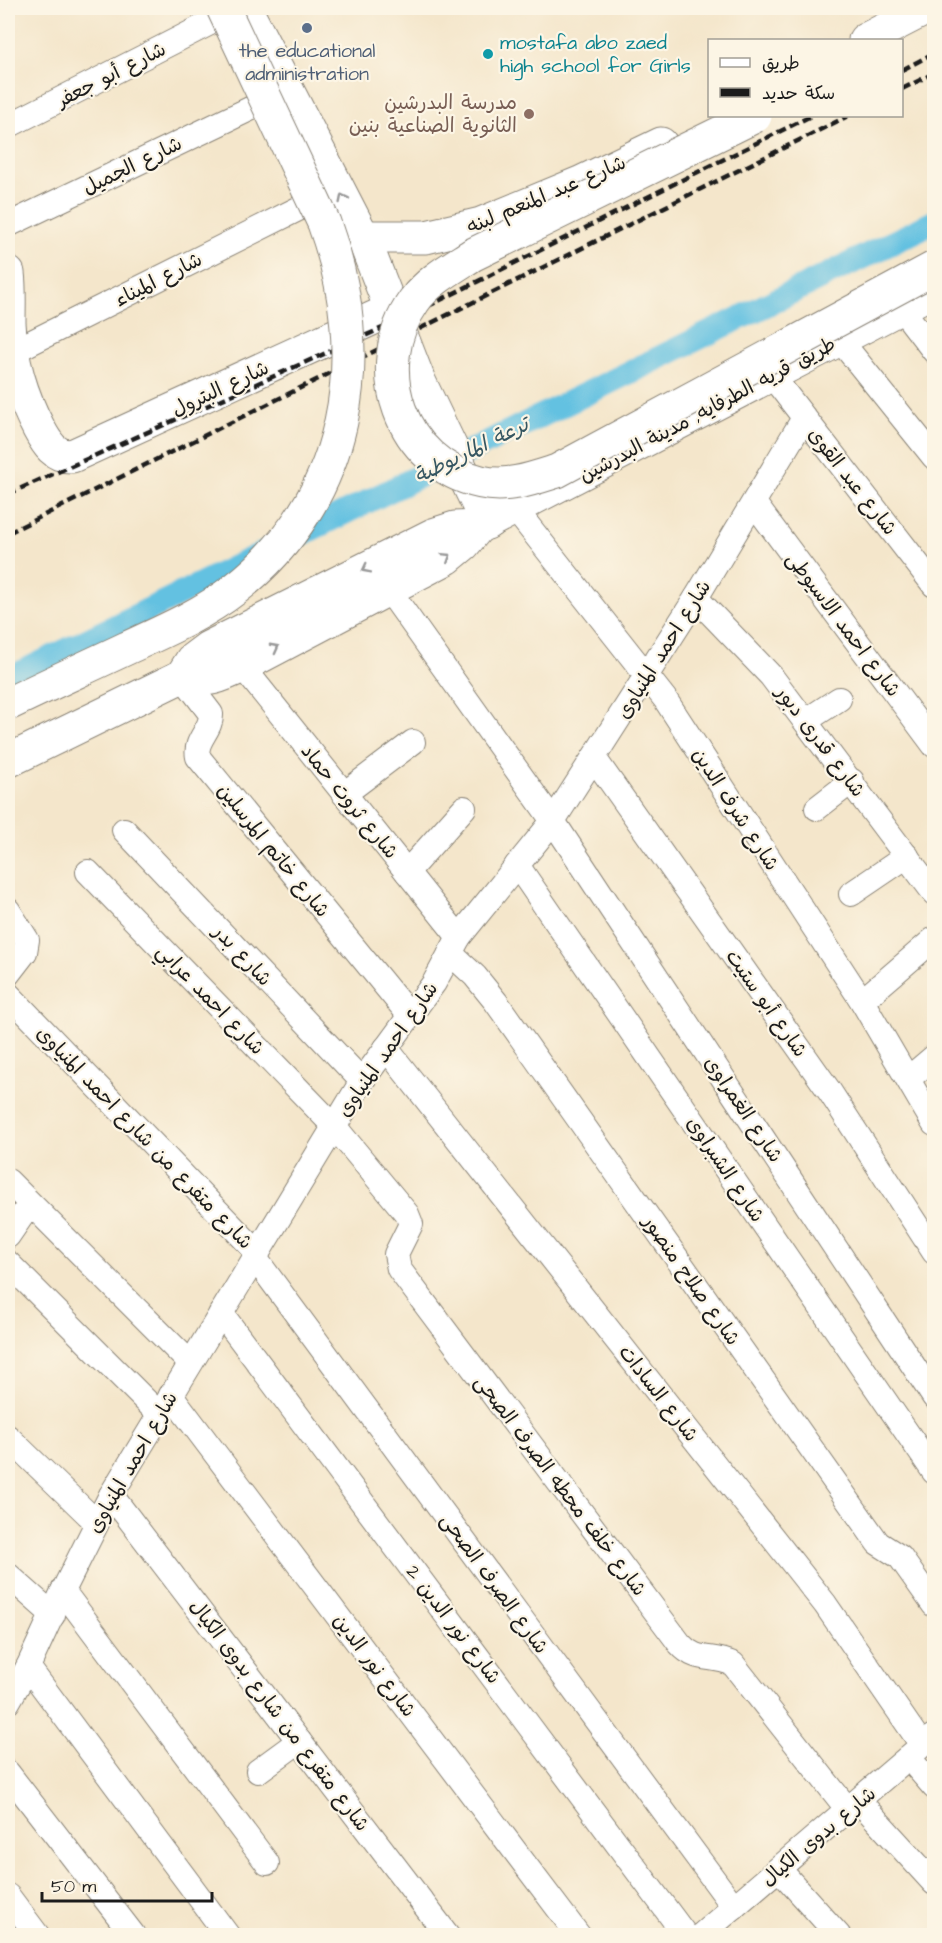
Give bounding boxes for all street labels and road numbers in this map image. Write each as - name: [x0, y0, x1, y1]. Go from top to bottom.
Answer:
- street label: شارع أبو جعفر: [50, 35, 171, 115]
- street label: شارع الجميل: [78, 130, 187, 202]
- street label: شارع عبد المنعم لبنه: [463, 149, 630, 241]
- street label: شارع الميناء: [110, 246, 207, 314]
- street label: طريق قريه الطرفايه, مدينة البدرشين: [574, 330, 841, 490]
- street label: شارع البترول: [167, 354, 274, 424]
- street label: شارع عبد القوى: [801, 422, 903, 541]
- street label: شارع احمد الاسيوطى: [779, 546, 907, 703]
- street label: شارع احمد المنياوى: [610, 575, 718, 724]
- street label: شارع قدرى دبور: [768, 678, 871, 803]
- street label: شارع ثروت حماد: [294, 738, 404, 865]
- street label: شارع شرف الدين: [685, 743, 785, 876]
- street label: شارع خاتم المرسلين: [210, 778, 336, 924]
- street label: شارع بدر: [205, 917, 278, 993]
- street label: شارع احمد عرابي: [148, 938, 271, 1064]
- street label: شارع أبو ستيت: [719, 944, 814, 1063]
- street label: شارع احمد المنياوى: [331, 976, 445, 1123]
- street label: شارع متفرع من شارع احمد المنياوى: [30, 1020, 259, 1256]
- street label: شارع الغمراوى: [697, 1051, 789, 1168]
- street label: شارع الشبراوى: [679, 1111, 771, 1228]
- street label: شارع صلاح منصور: [635, 1208, 747, 1351]
- street label: شارع السادات: [612, 1339, 705, 1448]
- street label: شارع خلف محطه الصرف الصحى: [468, 1369, 653, 1602]
- street label: شارع احمد المنياوى: [81, 1387, 185, 1538]
- street label: شارع الصرف الصحى: [434, 1508, 555, 1660]
- street label: شارع نور الدين 2: [399, 1559, 507, 1690]
- street label: شارع متفرع من شارع بدوى الكيال: [183, 1594, 376, 1837]
- street label: شارع نور الدين: [326, 1608, 422, 1723]
- street label: شارع بدوى الكيال: [755, 1780, 882, 1893]

